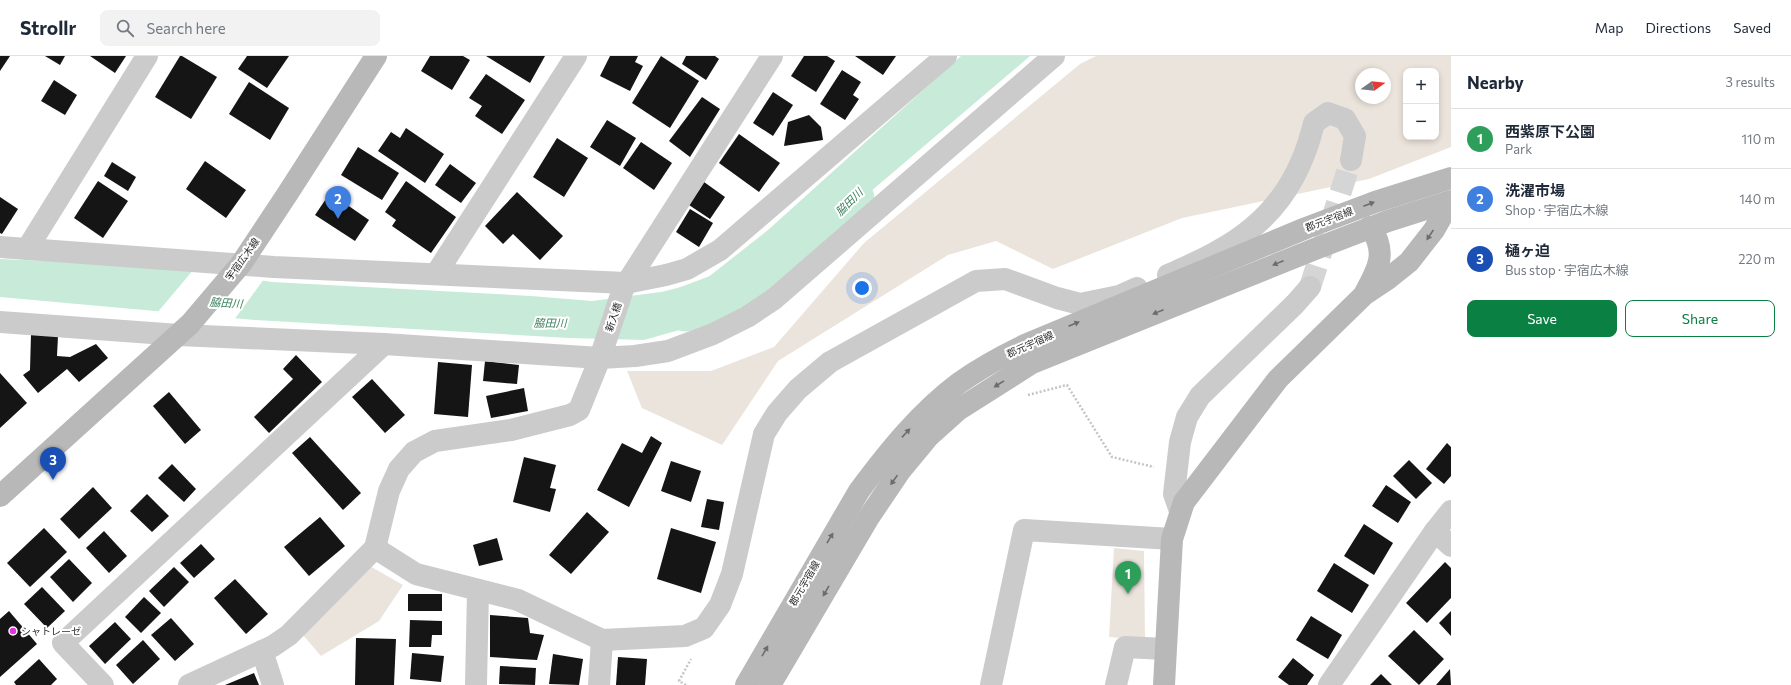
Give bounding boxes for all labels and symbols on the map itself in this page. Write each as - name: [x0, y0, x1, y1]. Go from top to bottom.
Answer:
- north arrow: [1355, 68, 1391, 104]
- water label: 脇田川: [832, 185, 866, 218]
- pin: 2: [325, 186, 351, 219]
- one-way arrow: [1364, 200, 1376, 206]
- street label: 郡元宇宿線: [1304, 204, 1354, 234]
- one-way arrow: [1426, 230, 1434, 240]
- street label: 宇宿広木線: [222, 235, 262, 283]
- one-way arrow: [1272, 261, 1284, 267]
- your location: [852, 278, 872, 298]
- water label: 脇田川: [209, 295, 244, 310]
- street label: 新入橋: [602, 301, 624, 333]
- one-way arrow: [1151, 309, 1163, 315]
- water label: 脇田川: [533, 316, 568, 329]
- one-way arrow: [1069, 321, 1081, 327]
- street label: 郡元宇宿線: [1005, 328, 1055, 360]
- one-way arrow: [993, 380, 1005, 387]
- one-way arrow: [901, 428, 911, 438]
- pin: 3: [40, 447, 66, 480]
- one-way arrow: [890, 475, 898, 486]
- one-way arrow: [827, 532, 834, 544]
- street label: 郡元宇宿線: [786, 558, 822, 608]
- pin: 1: [1115, 561, 1141, 594]
- one-way arrow: [822, 585, 829, 597]
- place label: シャトレーゼ: [21, 625, 81, 637]
- marker: シャトレーゼ: [8, 626, 18, 636]
- one-way arrow: [762, 645, 769, 657]

